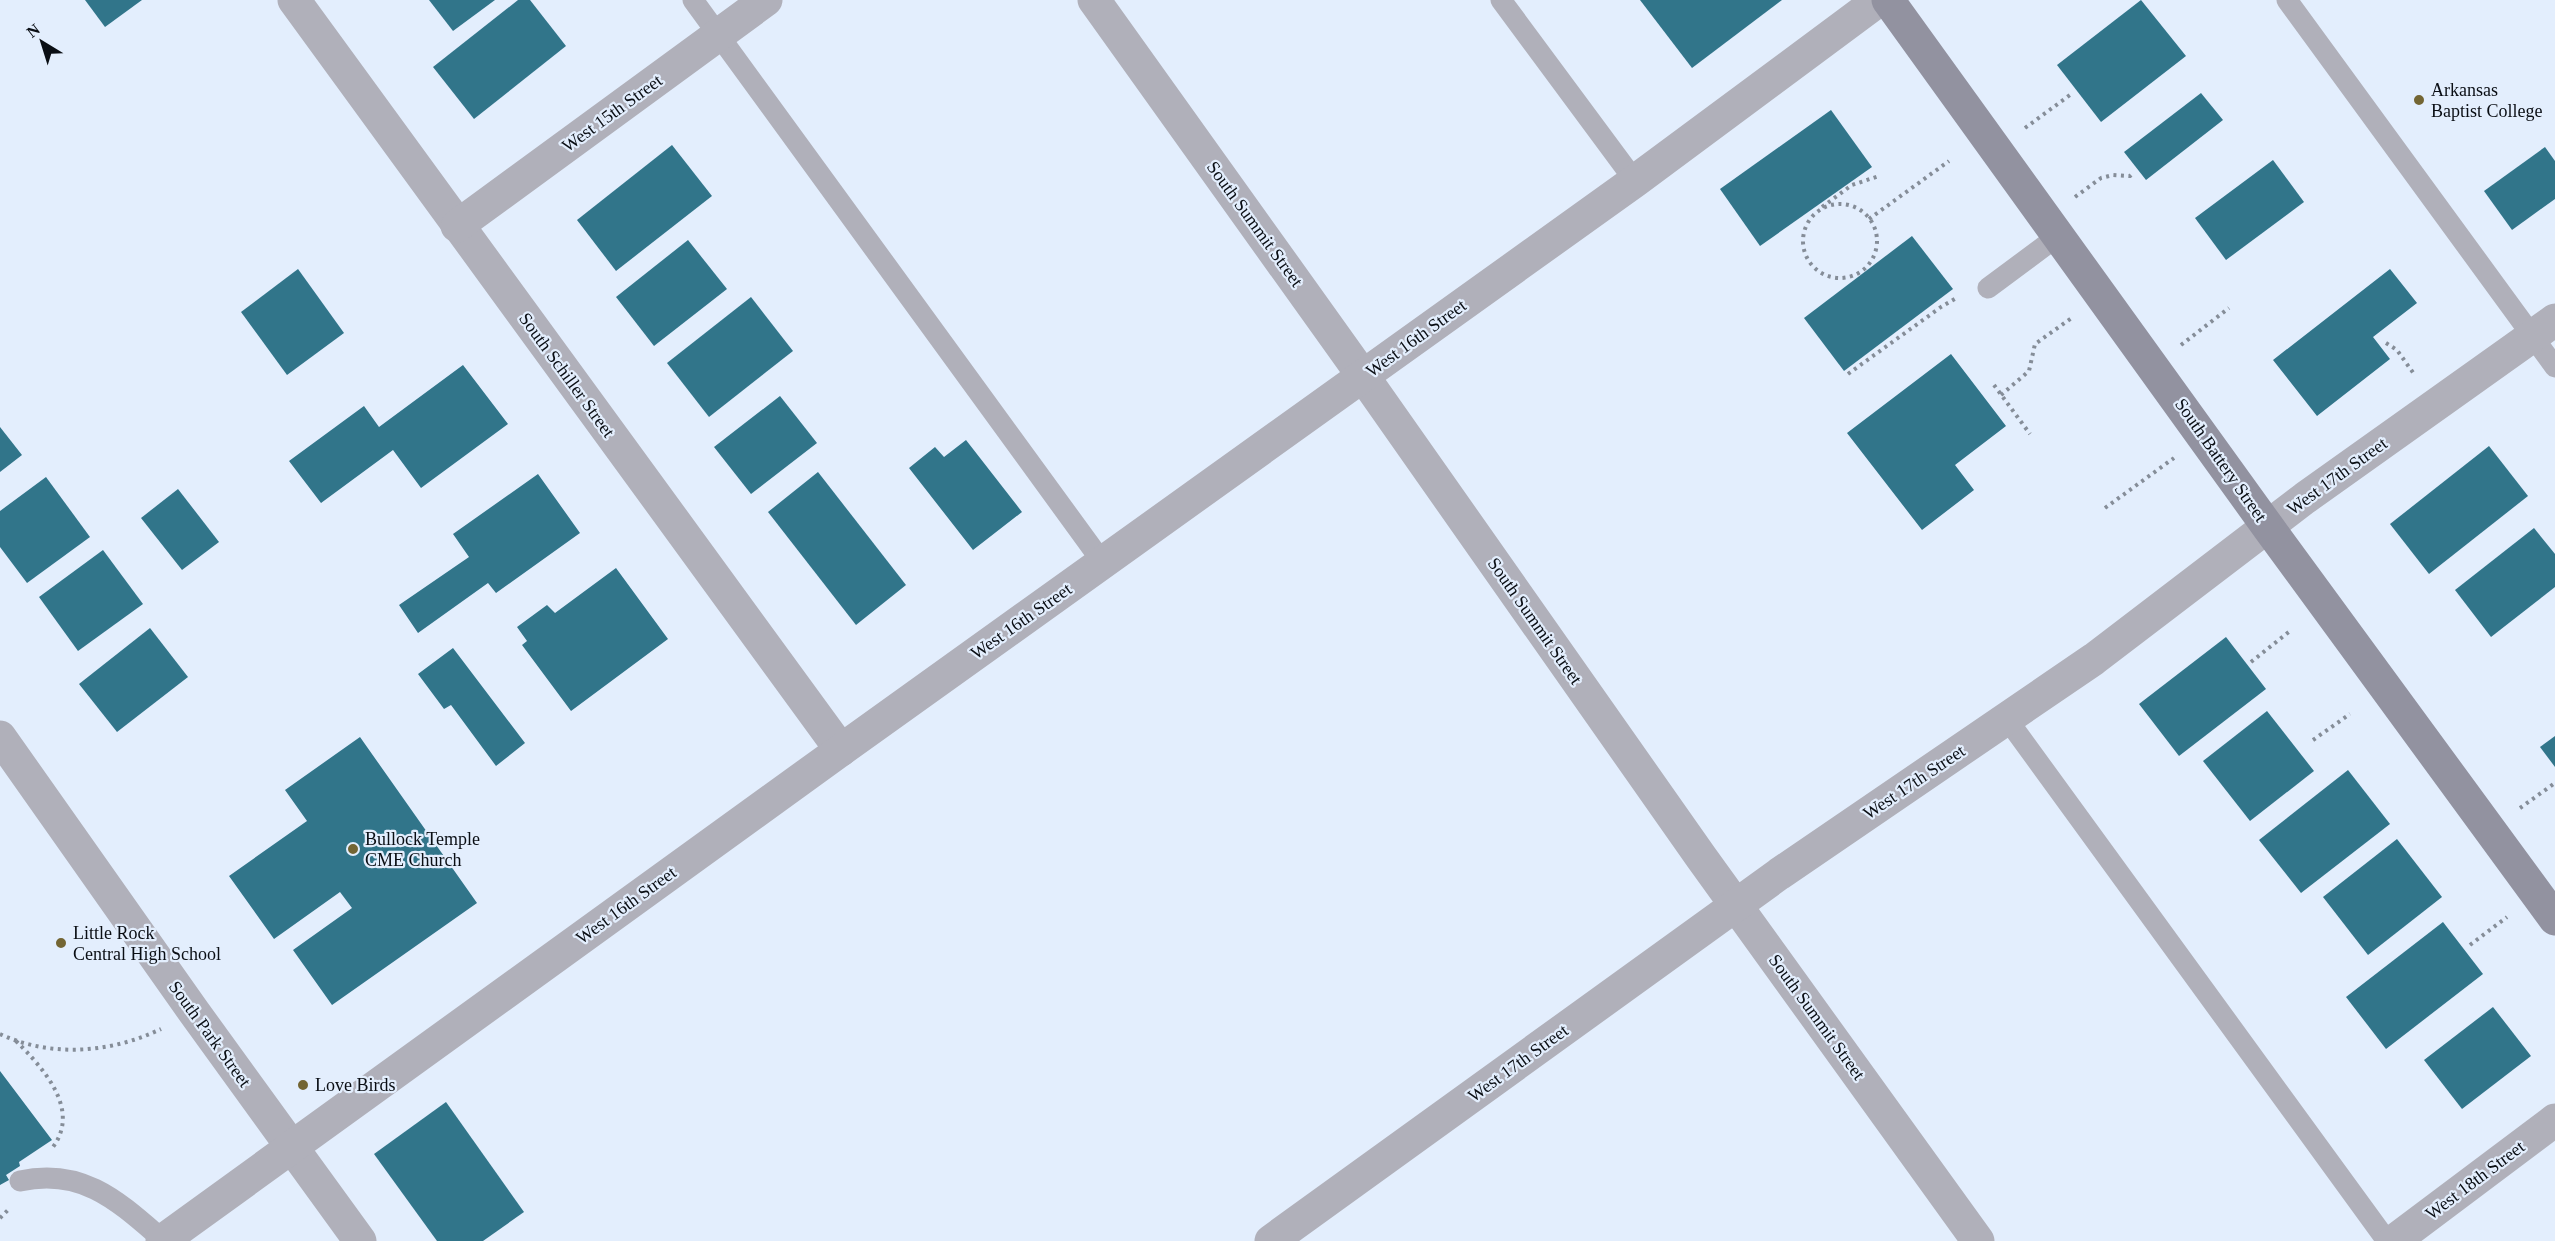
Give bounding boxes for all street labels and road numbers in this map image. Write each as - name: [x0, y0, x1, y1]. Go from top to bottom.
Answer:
- street label: West 15th Street: [558, 70, 666, 156]
- street label: South Summit Street: [1203, 157, 1307, 291]
- street label: West 16th Street: [1362, 295, 1470, 381]
- street label: South Schiller Street: [515, 309, 619, 441]
- street label: South Battery Street: [2171, 394, 2271, 526]
- street label: West 17th Street: [2283, 433, 2391, 519]
- street label: South Summit Street: [1484, 554, 1586, 688]
- street label: West 16th Street: [967, 579, 1075, 663]
- street label: West 17th Street: [1859, 741, 1969, 823]
- street label: West 16th Street: [572, 862, 680, 948]
- street label: South Summit Street: [1765, 950, 1869, 1084]
- street label: South Park Street: [165, 977, 255, 1091]
- street label: West 17th Street: [1464, 1020, 1572, 1106]
- street label: West 18th Street: [2422, 1136, 2528, 1224]

